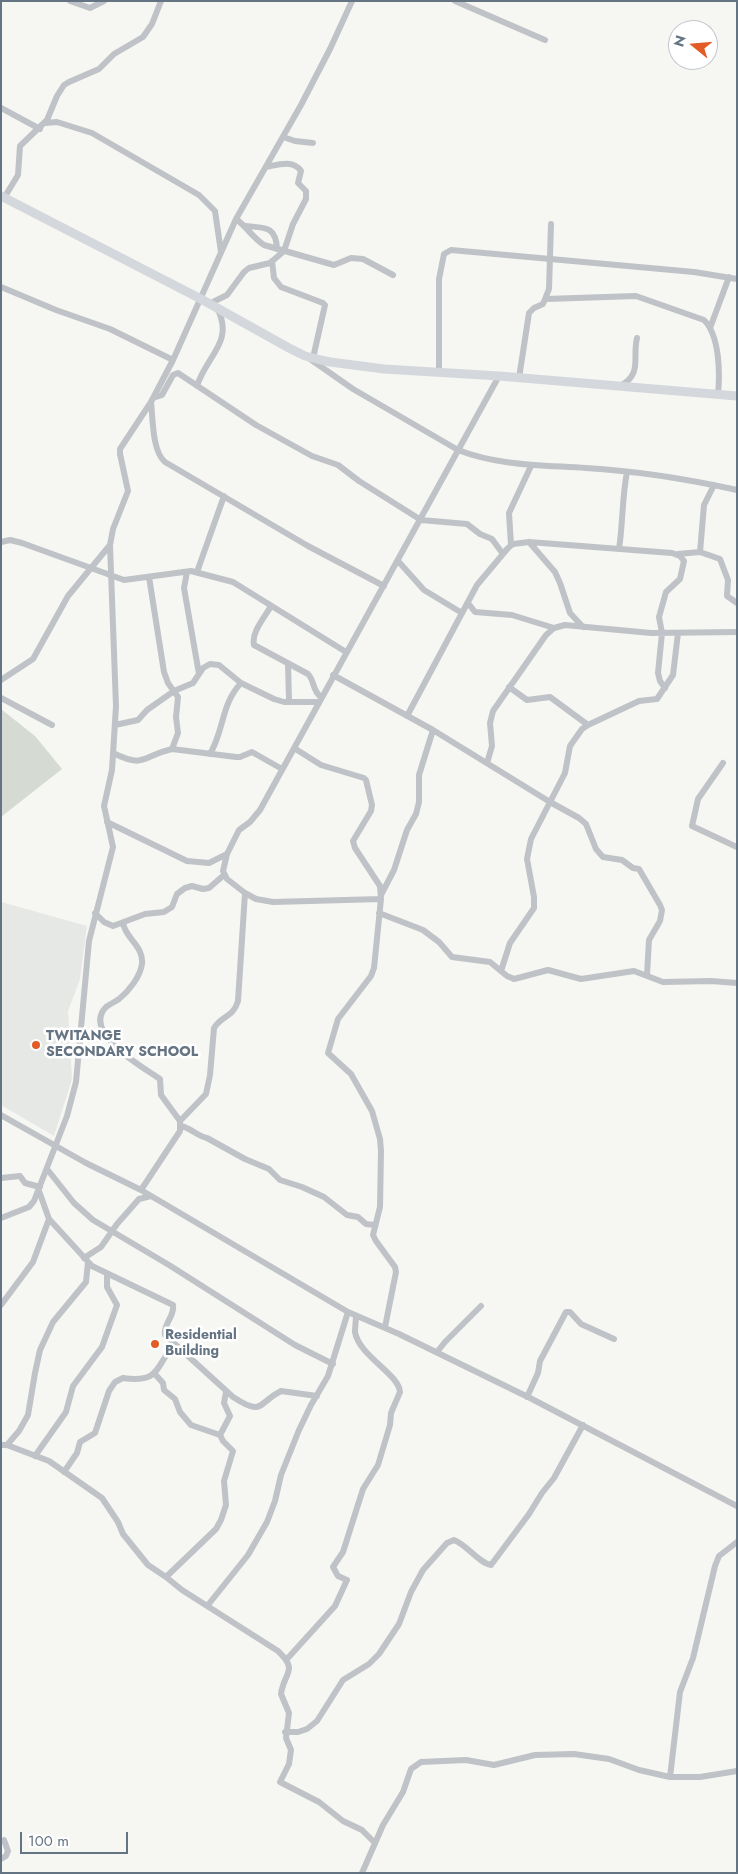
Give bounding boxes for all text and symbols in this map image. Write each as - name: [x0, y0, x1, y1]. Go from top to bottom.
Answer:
- north arrow: [668, 20, 718, 70]
- text: N: [668, 33, 691, 49]
- place label: TWITANGE SECONDARY SCHOOL: [46, 1029, 198, 1062]
- marker: TWITANGE SECONDARY SCHOOL: [30, 1039, 42, 1051]
- place label: Residential Building: [165, 1328, 237, 1360]
- marker: Residential Building: [149, 1338, 161, 1350]
- scale bar: [22, 1822, 130, 1854]
- text: 100 m: [28, 1830, 69, 1852]

